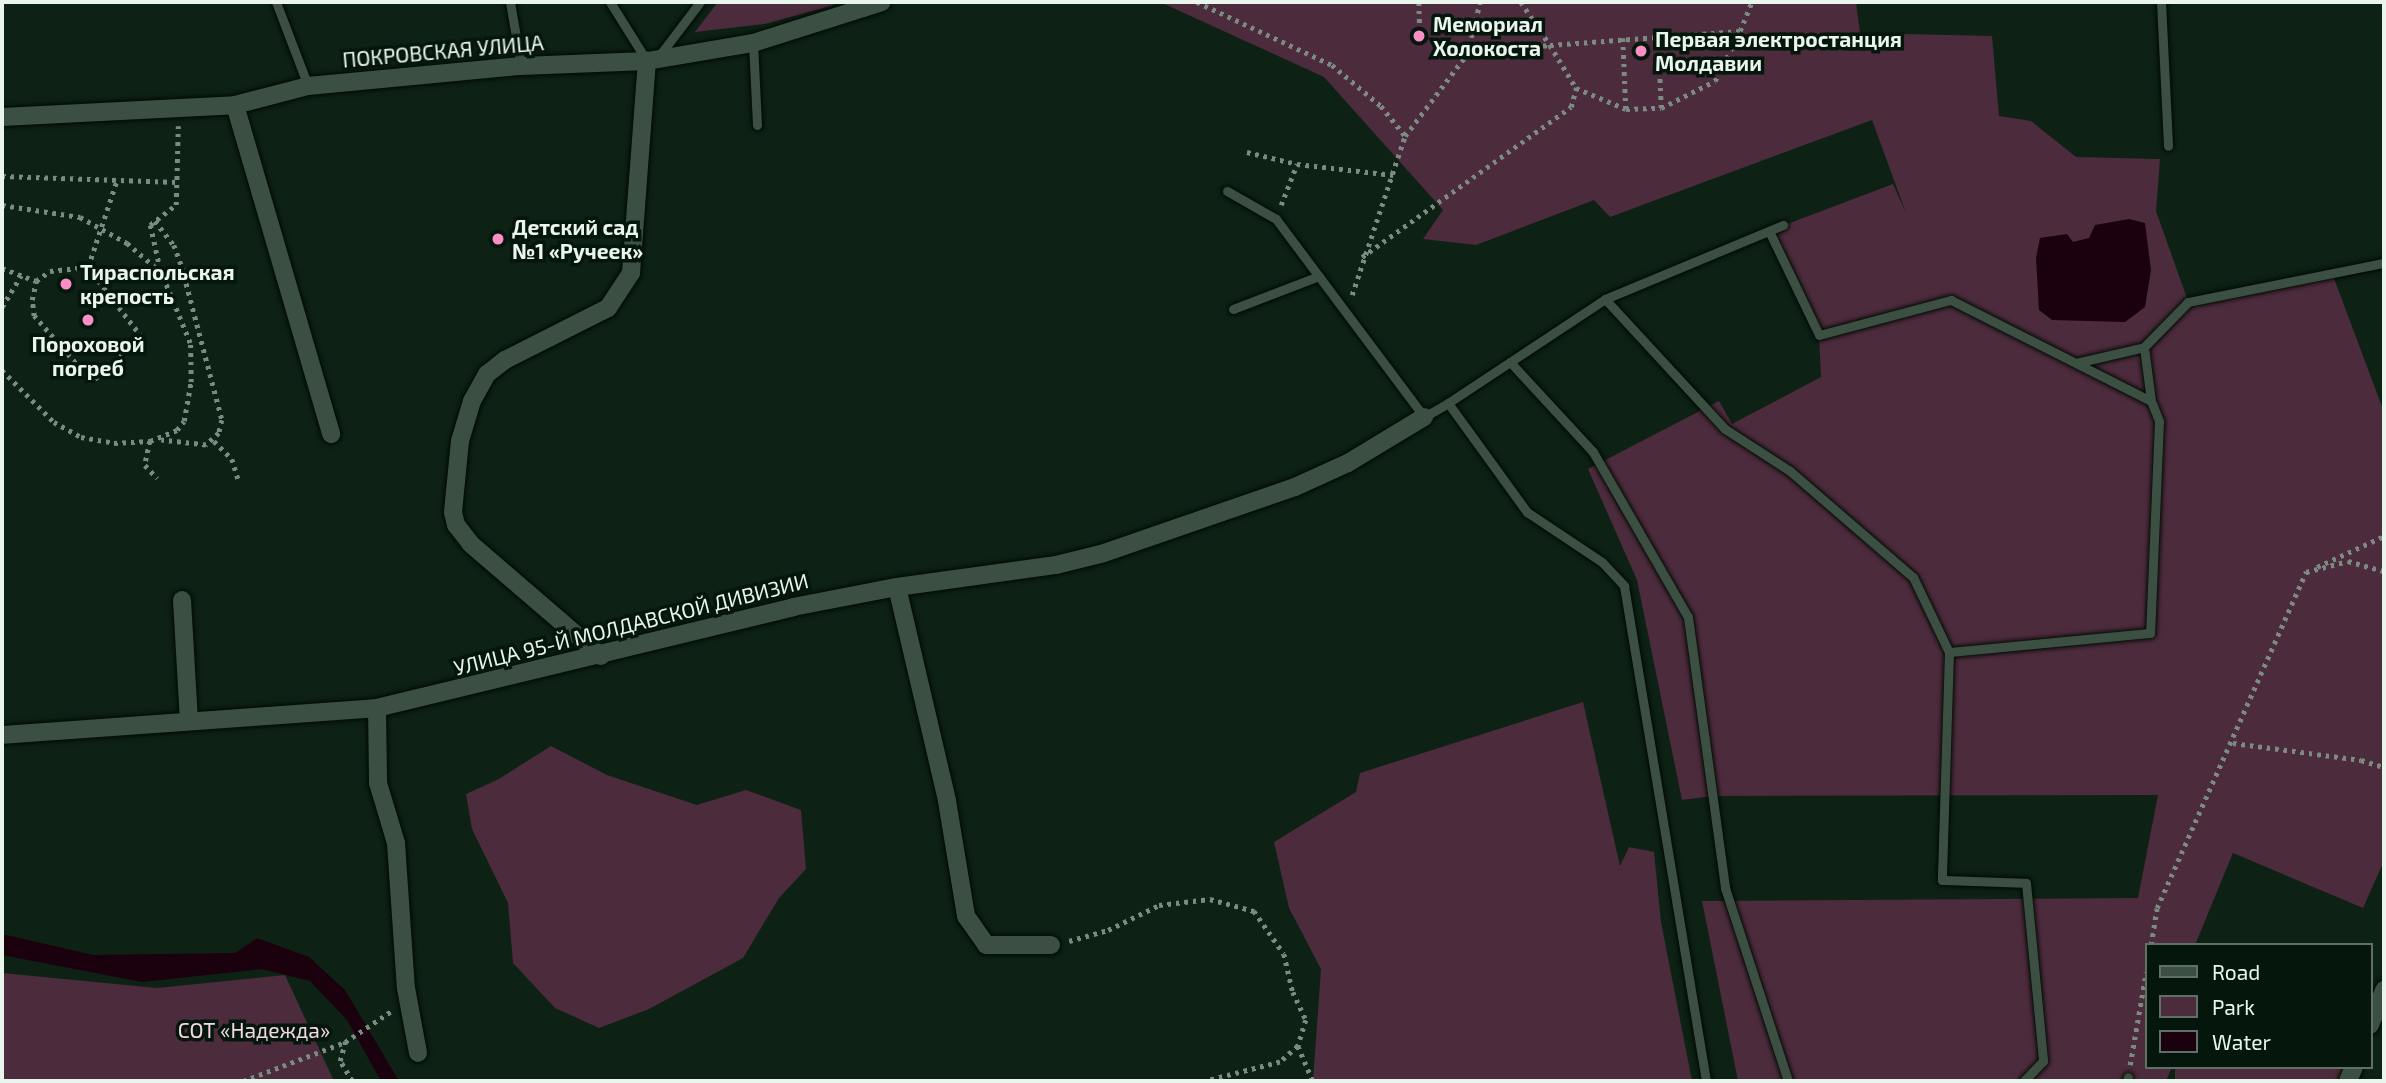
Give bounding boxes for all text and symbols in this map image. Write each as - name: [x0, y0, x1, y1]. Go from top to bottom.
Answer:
- place label: Мемориал Холокоста: [1433, 11, 1543, 61]
- place label: Первая электростанция Молдавии: [1655, 26, 1902, 76]
- marker: Мемориал Холокоста: [1411, 28, 1427, 44]
- street label: ПОКРОВСКАЯ УЛИЦА: [341, 30, 545, 72]
- marker: Первая электростанция Молдавии: [1633, 43, 1649, 59]
- place label: Детский сад №1 «Ручеек»: [512, 214, 643, 264]
- marker: Детский сад №1 «Ручеек»: [490, 231, 506, 247]
- place label: Тираспольская крепость: [80, 259, 234, 309]
- marker: Тираспольская крепость: [58, 276, 74, 292]
- marker: Пороховой погреб: [80, 312, 96, 328]
- place label: Пороховой погреб: [31, 331, 145, 381]
- street label: УЛИЦА 95-Й МОЛДАВСКОЙ ДИВИЗИИ: [451, 568, 811, 680]
- legend: [2144, 943, 2372, 1069]
- text: Road: [2212, 959, 2260, 984]
- text: Park: [2212, 994, 2255, 1019]
- park label: СОТ «Надежда»: [178, 1017, 330, 1043]
- text: Water: [2212, 1029, 2271, 1054]

